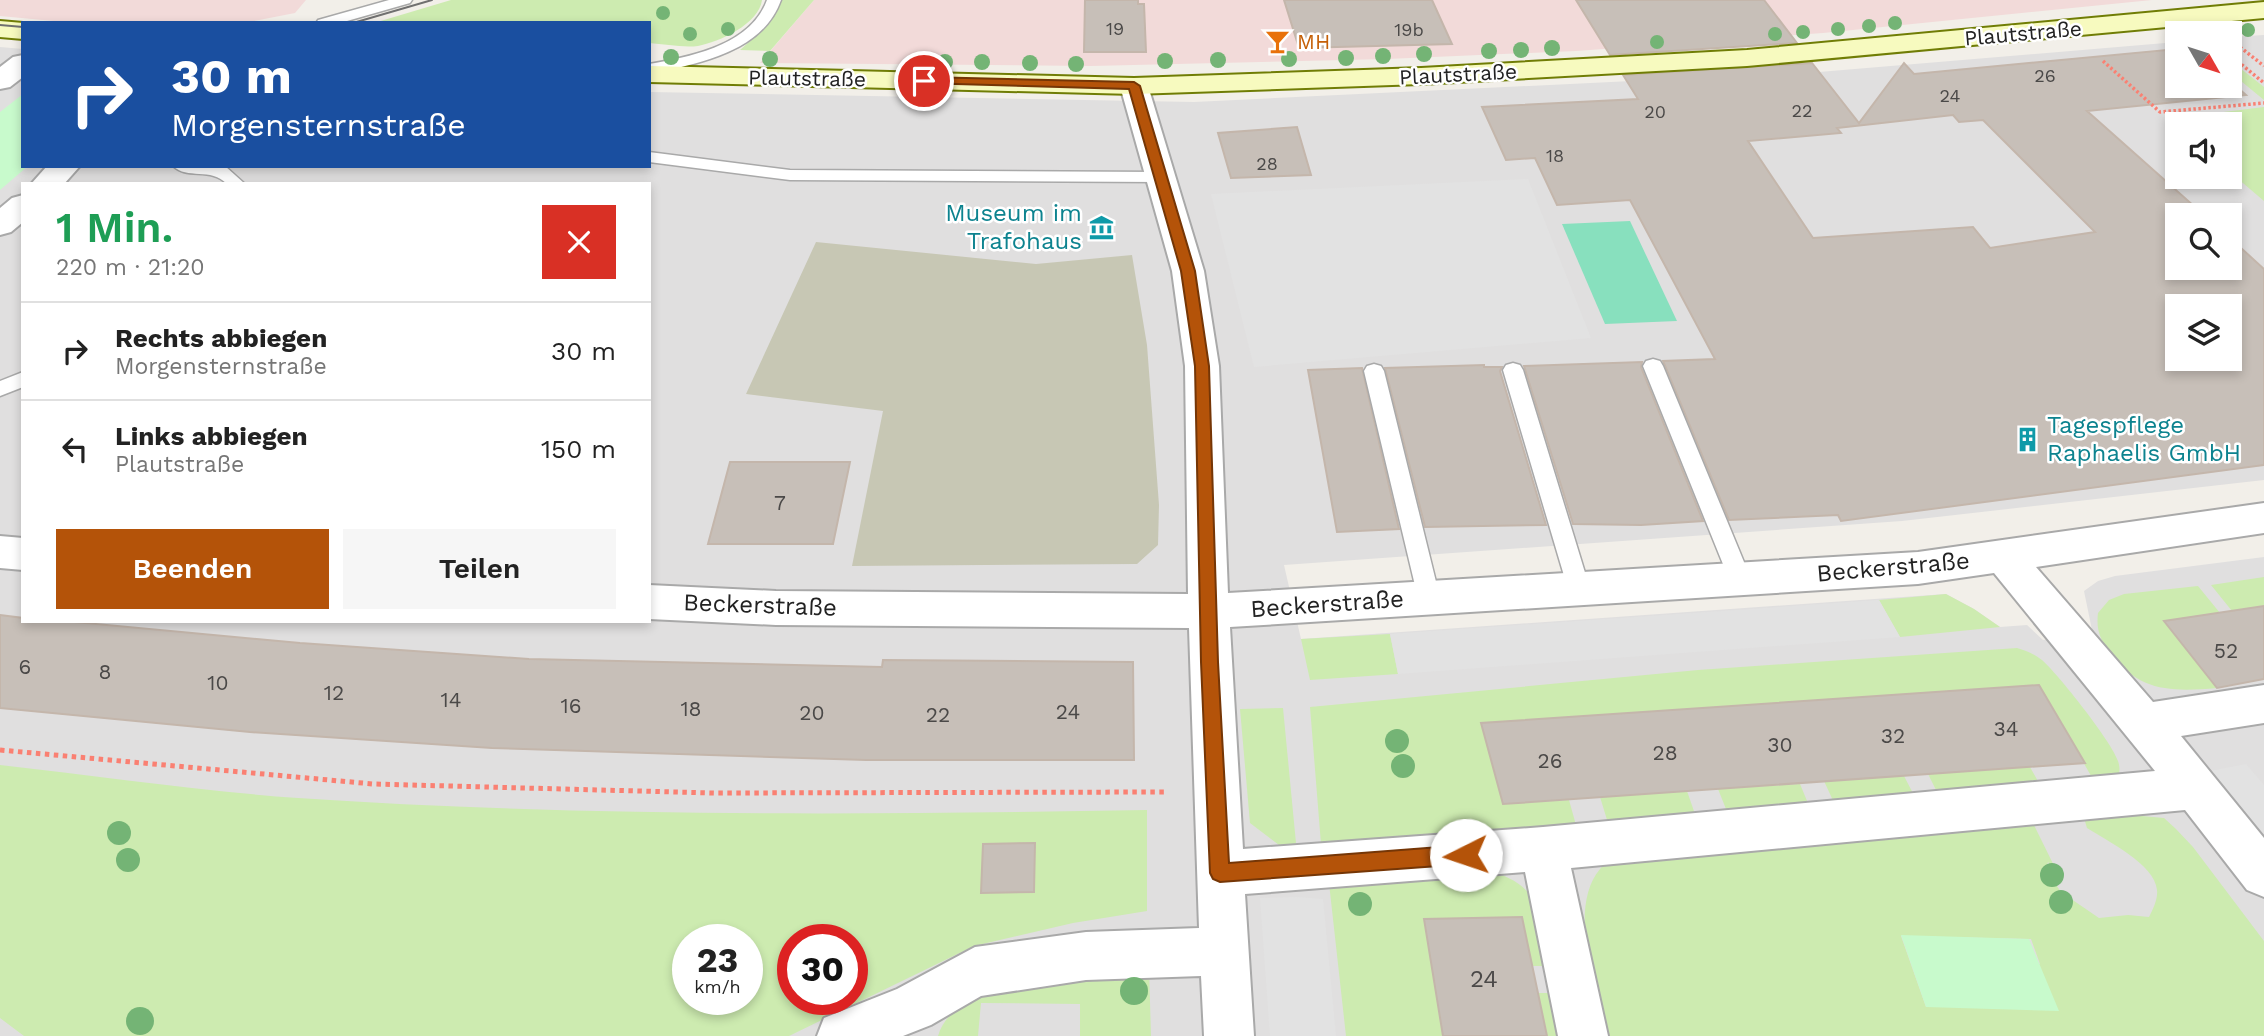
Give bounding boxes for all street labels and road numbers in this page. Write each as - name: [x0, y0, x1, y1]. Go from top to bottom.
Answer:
- street label: Plautstraße: [1963, 15, 2083, 51]
- street label: Plautstraße: [1398, 58, 1518, 90]
- street label: Plautstraße: [748, 64, 866, 92]
- street label: Beckerstraße: [1815, 546, 1971, 588]
- street label: Beckerstraße: [1249, 585, 1405, 623]
- street label: Beckerstraße: [683, 588, 837, 622]

